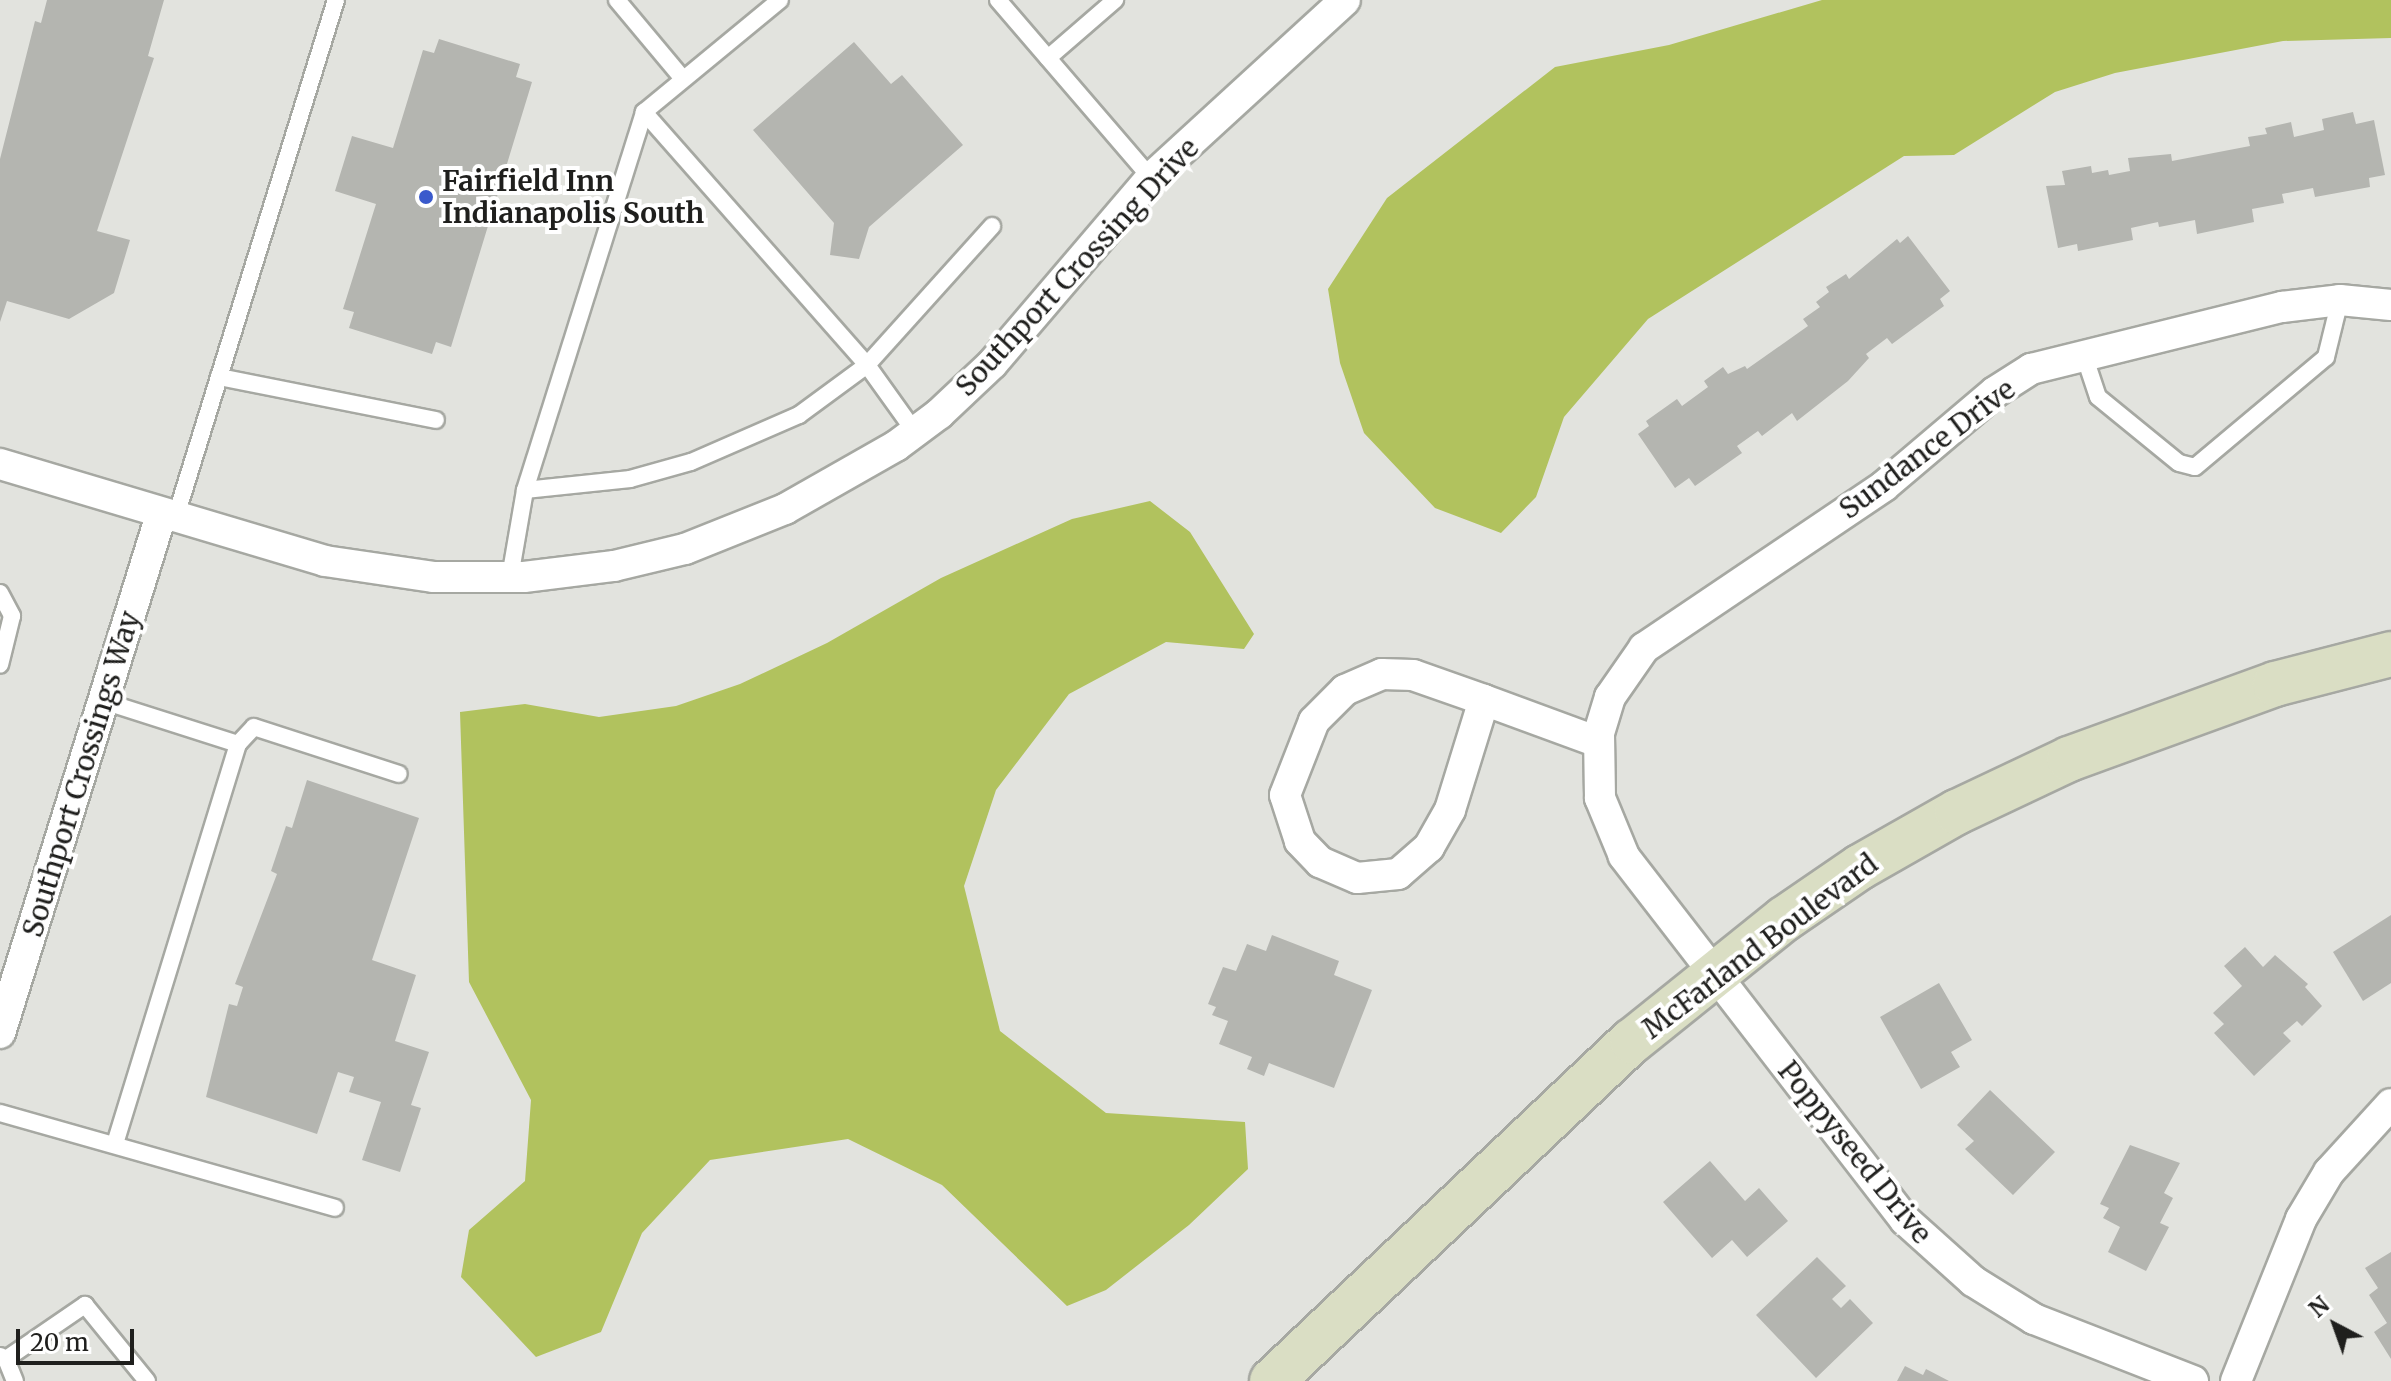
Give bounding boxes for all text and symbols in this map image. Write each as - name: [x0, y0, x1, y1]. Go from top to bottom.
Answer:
- street label: Southport Crossing Drive: [949, 131, 1205, 403]
- place label: Fairfield Inn Indianapolis South: [442, 164, 704, 230]
- marker: Fairfield Inn Indianapolis South: [417, 188, 435, 206]
- street label: Sundance Drive: [1833, 372, 2021, 526]
- street label: Southport Crossings Way: [15, 607, 147, 941]
- street label: McFarland Boulevard: [1636, 847, 1884, 1045]
- street label: Poppyseed Drive: [1771, 1054, 1939, 1250]
- north arrow: [2295, 1285, 2375, 1365]
- text: N: [2304, 1291, 2335, 1323]
- scale bar: [20, 1313, 138, 1363]
- text: 20 m: [30, 1327, 89, 1358]

